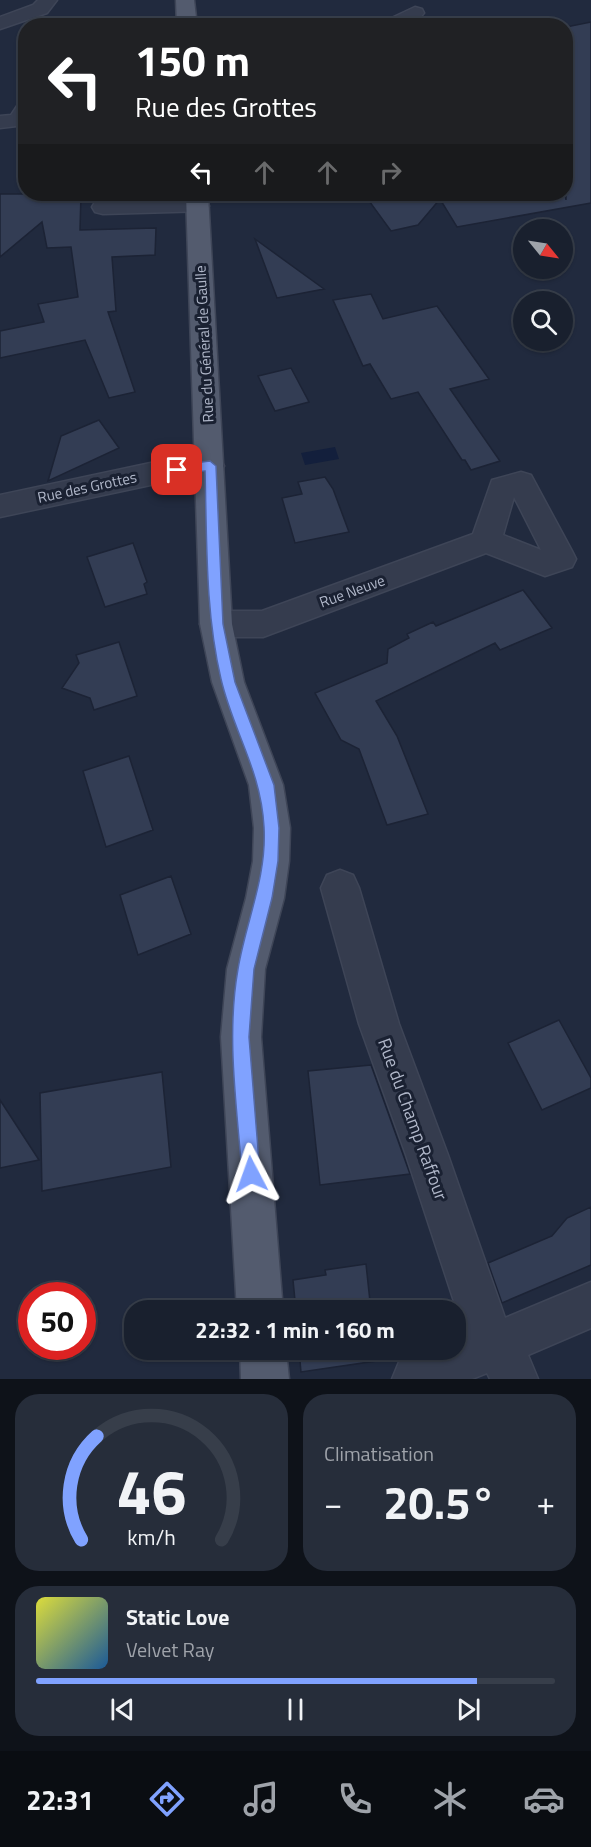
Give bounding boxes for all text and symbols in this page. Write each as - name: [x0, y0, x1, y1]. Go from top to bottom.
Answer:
- text: 150 m: [135, 28, 250, 92]
- icon: left: [36, 42, 114, 120]
- text: Rue des Grottes: [135, 86, 317, 127]
- icon: left: [185, 156, 218, 189]
- icon: ahead: [248, 156, 281, 189]
- icon: ahead: [311, 156, 344, 189]
- icon: right: [374, 156, 407, 189]
- north arrow: [513, 219, 573, 279]
- map controls: [513, 219, 573, 351]
- street label: Rue du Général de Gaulle: [188, 265, 220, 423]
- button: search: [513, 291, 573, 351]
- pin: [151, 444, 202, 495]
- icon: arrive: [160, 453, 193, 486]
- street label: Rue des Grottes: [35, 465, 139, 509]
- street label: Rue Neuve: [316, 569, 388, 613]
- street label: Rue du Champ Raffour: [371, 1034, 455, 1204]
- position arrow: [219, 1142, 283, 1206]
- speed limit sign: 50: [18, 1282, 96, 1360]
- text: 22:32 · 1 min · 160 m: [195, 1313, 395, 1347]
- text: Climatisation: [324, 1438, 434, 1469]
- text: 46: [117, 1443, 186, 1538]
- text: 20.5°: [383, 1468, 496, 1536]
- text: −: [324, 1478, 342, 1528]
- text: +: [537, 1478, 555, 1528]
- text: km/h: [127, 1521, 176, 1553]
- text: Static Love: [126, 1600, 229, 1634]
- text: Velvet Ray: [126, 1634, 215, 1665]
- icon: previous: [106, 1693, 139, 1726]
- icon: pause: [279, 1693, 312, 1726]
- icon: next: [452, 1693, 485, 1726]
- icon: directions: [146, 1778, 188, 1820]
- icon: music: [240, 1778, 282, 1820]
- icon: phone: [334, 1778, 376, 1820]
- icon: climate: [429, 1778, 471, 1820]
- icon: car: [523, 1778, 565, 1820]
- text: 22:31: [26, 1779, 94, 1820]

